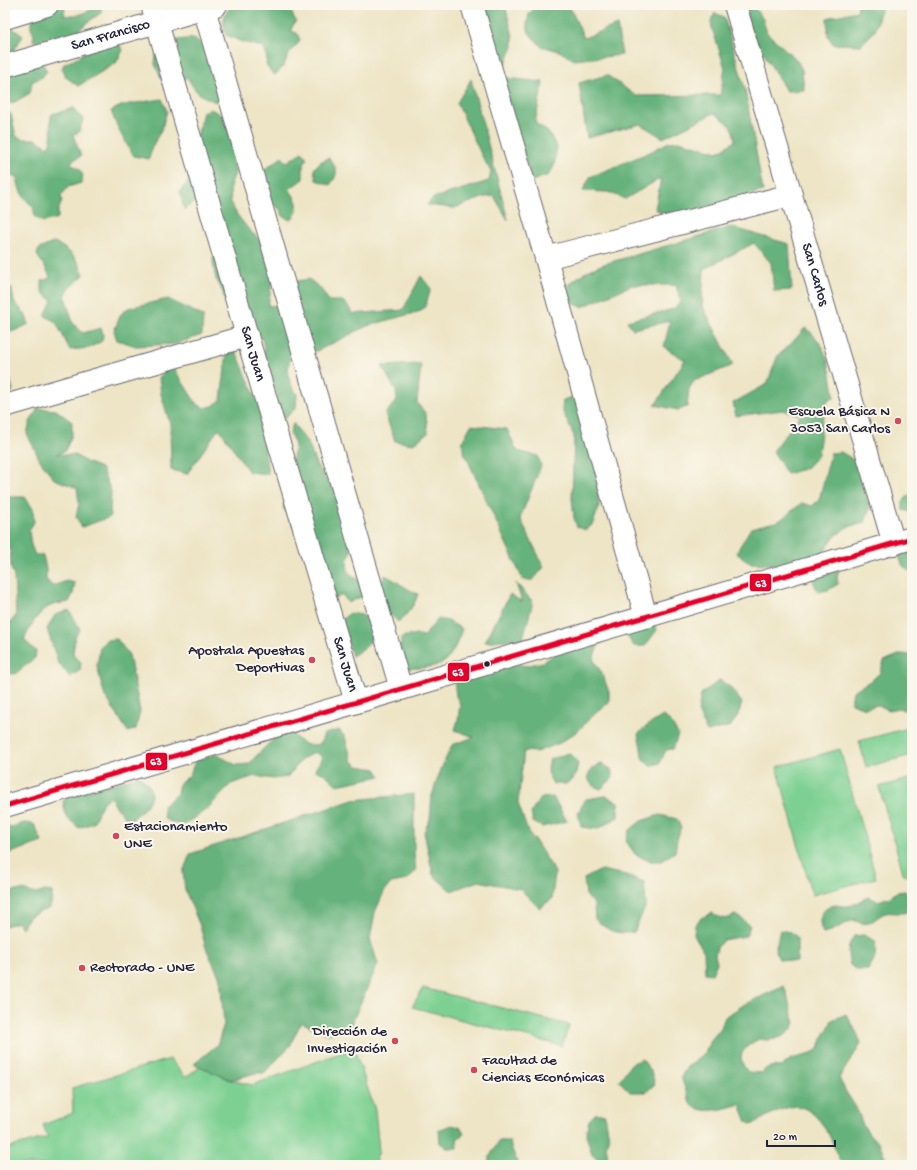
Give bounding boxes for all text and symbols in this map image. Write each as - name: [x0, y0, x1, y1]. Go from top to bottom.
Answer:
- street label: San Francisco: [69, 15, 152, 55]
- street label: San Carlos: [797, 241, 832, 308]
- street label: San Juan: [236, 324, 269, 383]
- place label: Escuela Básica N 3053 San Carlos: [789, 403, 890, 438]
- marker: Escuela Básica N 3053 San Carlos: [893, 416, 903, 426]
- line badge: 63: [749, 573, 772, 592]
- text: 63: [755, 579, 767, 591]
- street label: San Juan: [328, 635, 361, 694]
- place label: Apostala Apuestas Deportivas: [188, 642, 304, 677]
- marker: Apostala Apuestas Deportivas: [307, 655, 317, 665]
- unlabelled marker: [482, 659, 492, 669]
- line badge: 63: [447, 662, 470, 682]
- text: 63: [452, 668, 464, 680]
- line badge: 63: [145, 752, 168, 771]
- text: 63: [150, 757, 162, 769]
- place label: Estacionamiento UNE: [124, 818, 228, 853]
- marker: Estacionamiento UNE: [111, 831, 121, 841]
- place label: Rectorado - UNE: [90, 959, 195, 977]
- marker: Rectorado - UNE: [77, 963, 87, 973]
- place label: Dirección de Investigación: [307, 1023, 387, 1058]
- marker: Dirección de Investigación: [390, 1036, 400, 1046]
- place label: Facultad de Ciencias Económicas: [481, 1052, 604, 1087]
- marker: Facultad de Ciencias Económicas: [469, 1065, 479, 1075]
- scale bar: [767, 1122, 835, 1148]
- text: 20 m: [773, 1131, 798, 1145]

